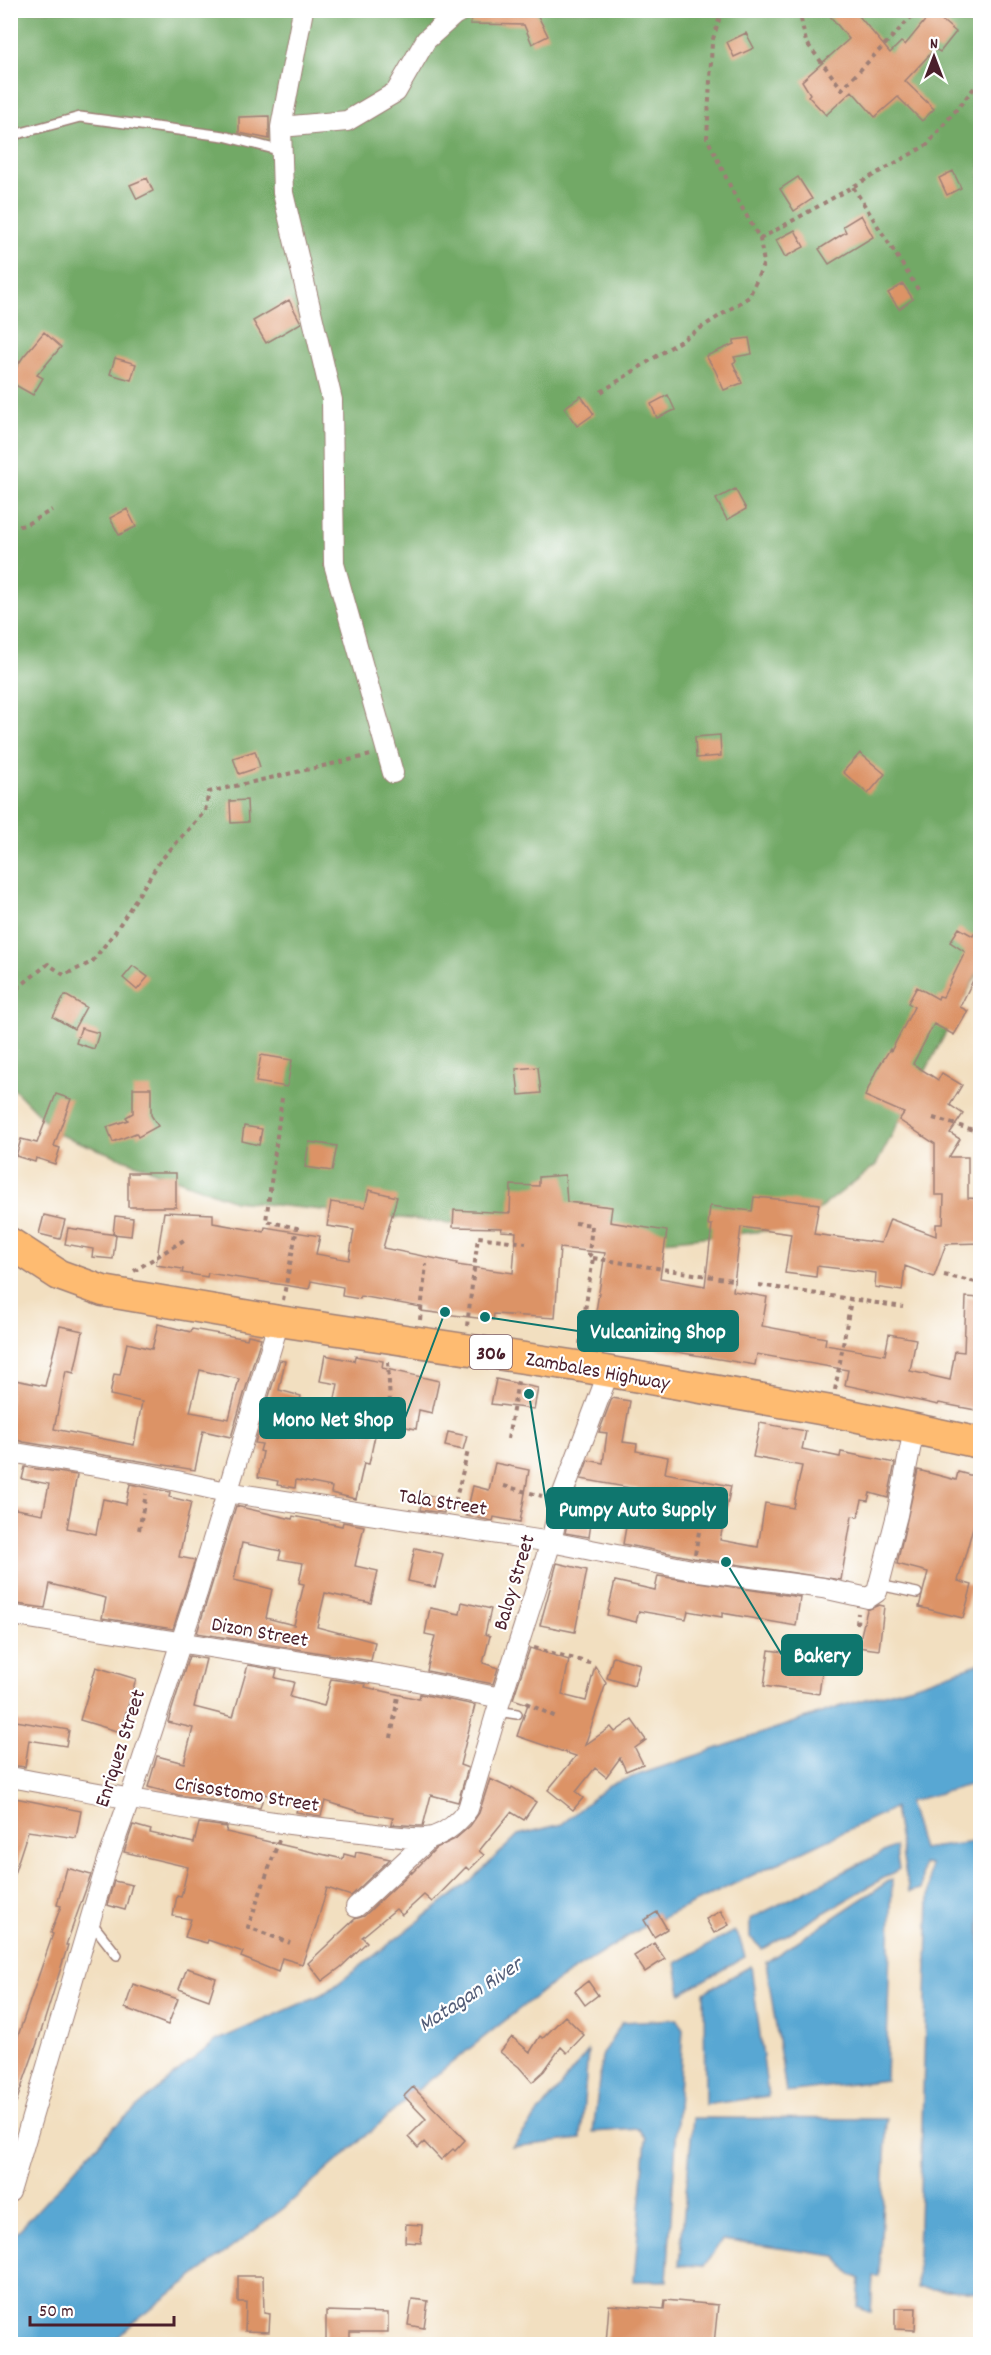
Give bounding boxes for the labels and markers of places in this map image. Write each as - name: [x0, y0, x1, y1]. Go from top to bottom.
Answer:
- callout: Vulcanizing Shop: [578, 1311, 738, 1351]
- callout: Mono Net Shop: [260, 1398, 405, 1438]
- callout: Pumpy Auto Supply: [547, 1488, 727, 1528]
- callout: Bakery: [782, 1635, 862, 1675]

